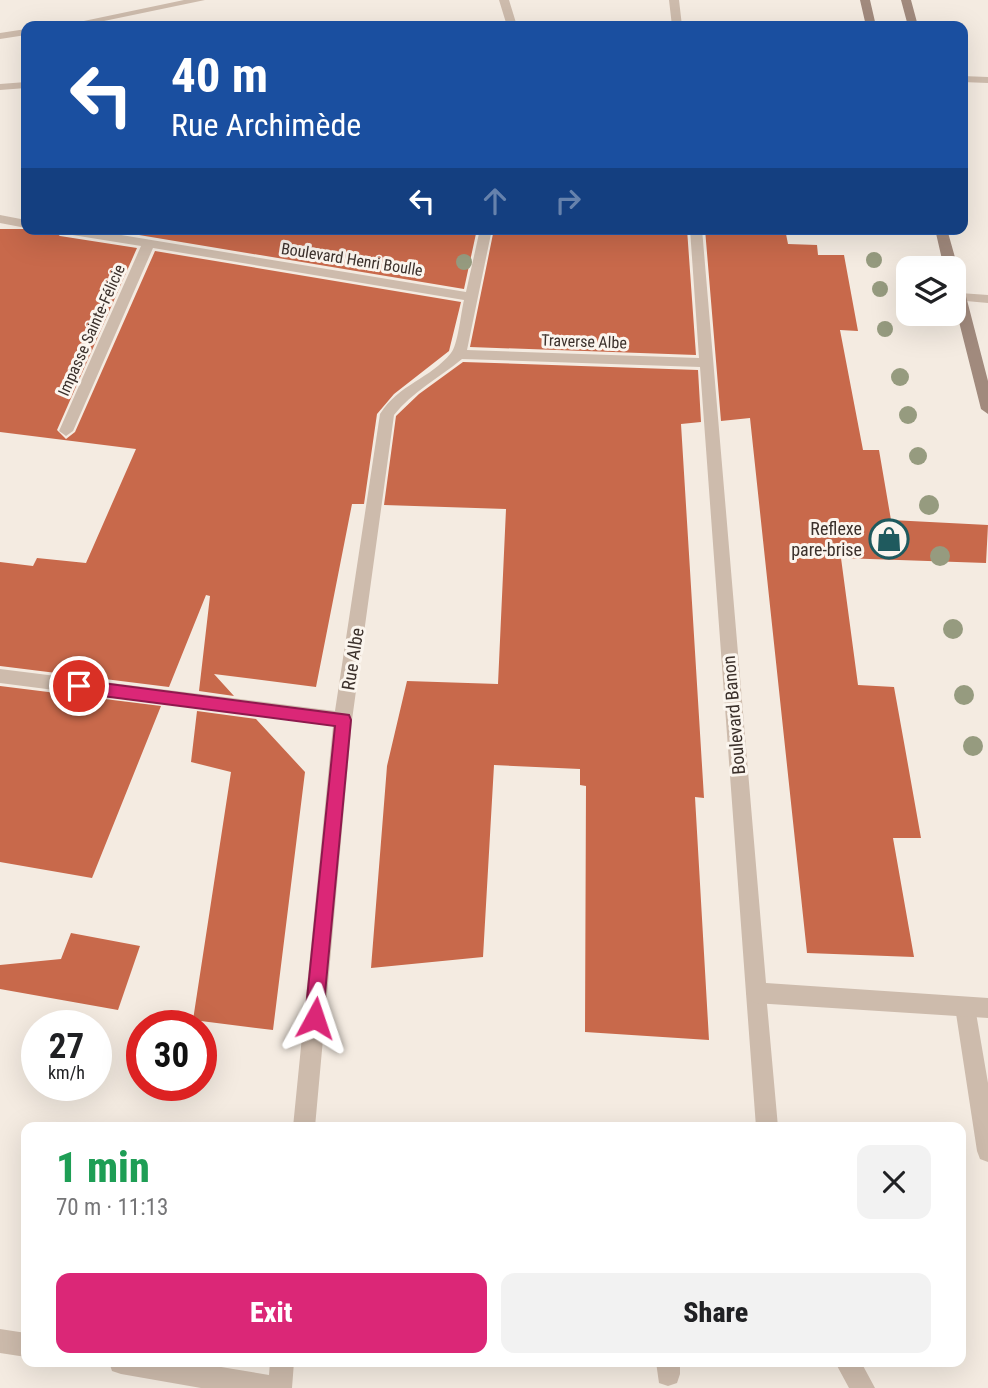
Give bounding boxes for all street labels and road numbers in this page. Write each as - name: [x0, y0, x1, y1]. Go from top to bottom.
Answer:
- street label: Boulevard Henri Boulle: [280, 239, 424, 280]
- street label: Impasse Sainte-Félicie: [54, 262, 129, 399]
- street label: Traverse Albe: [541, 331, 627, 352]
- street label: Rue Albe: [337, 626, 368, 692]
- street label: Boulevard Banon: [718, 655, 749, 775]

